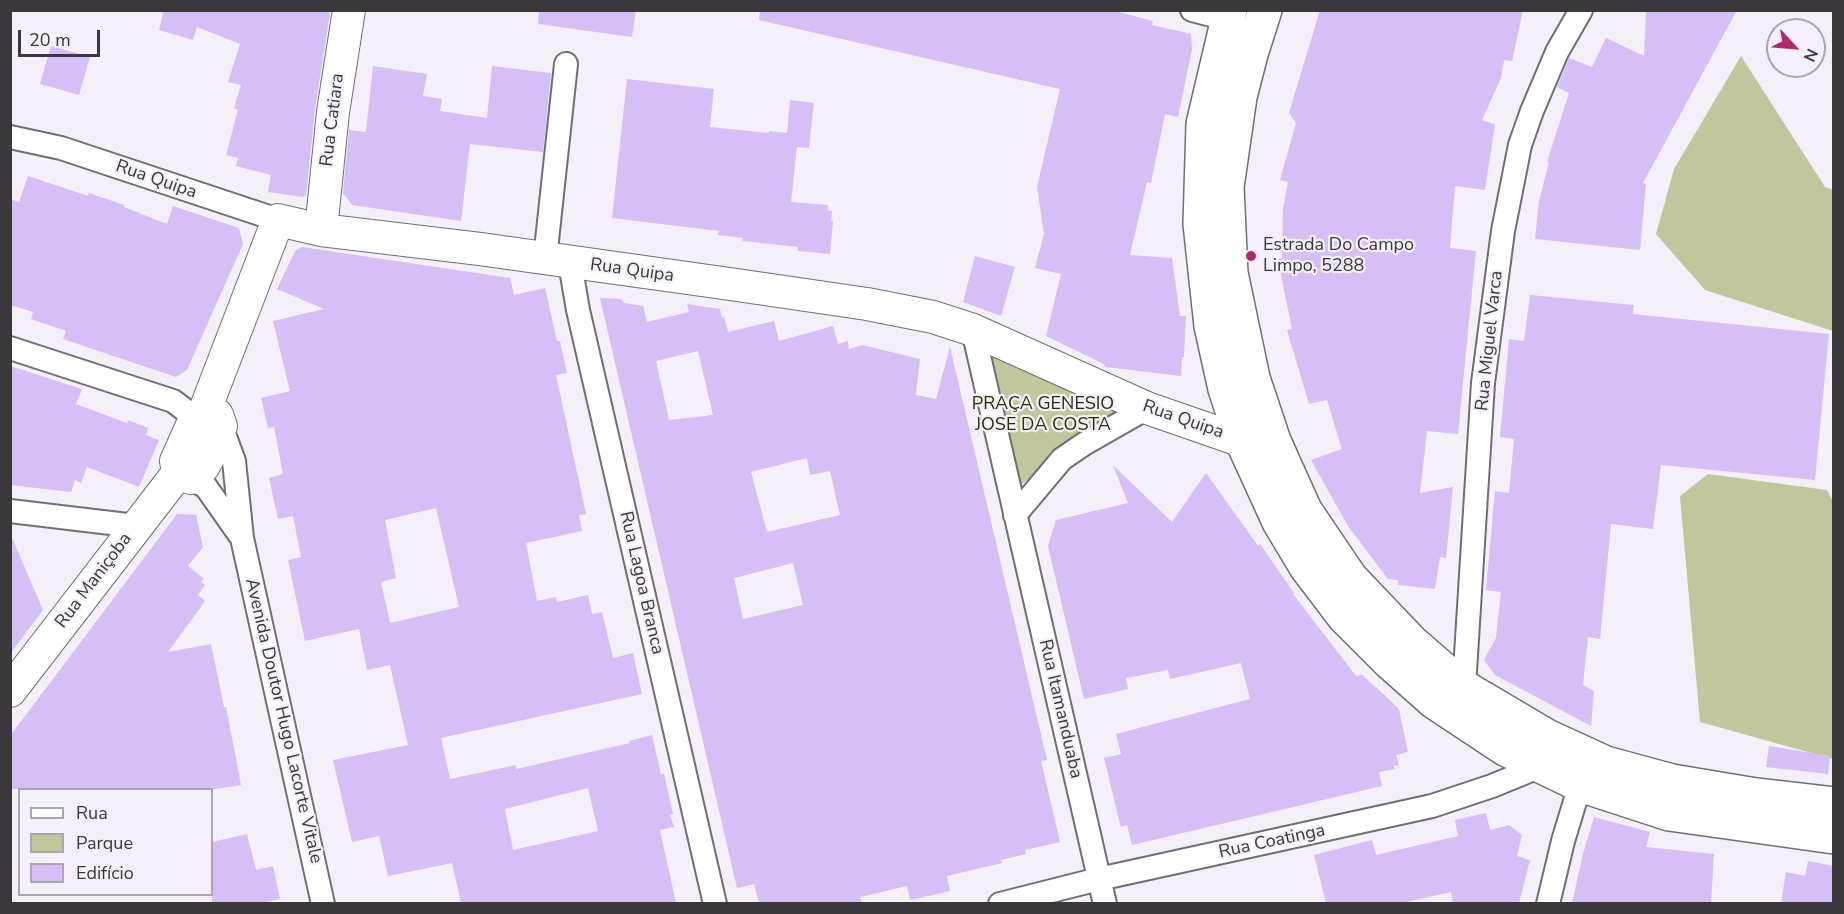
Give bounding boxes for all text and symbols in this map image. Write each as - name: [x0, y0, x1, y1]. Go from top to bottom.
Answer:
- scale bar: [21, 18, 104, 56]
- north arrow: [1766, 18, 1826, 78]
- text: 20 m: [29, 28, 71, 52]
- text: N: [1798, 45, 1823, 65]
- street label: Rua Catiara: [317, 72, 349, 168]
- street label: Rua Quipa: [113, 156, 199, 204]
- place label: Estrada Do Campo Limpo, 5288: [1263, 235, 1414, 278]
- marker: Estrada Do Campo Limpo, 5288: [1244, 249, 1258, 263]
- street label: Rua Quipa: [589, 254, 675, 288]
- street label: Rua Miguel Varca: [1472, 270, 1508, 412]
- park label: PRAÇA GENESIO JOSE DA COSTA: [972, 394, 1114, 436]
- street label: Rua Quipa: [1140, 396, 1226, 444]
- street label: Rua Lagoa Branca: [614, 509, 668, 657]
- street label: Rua Maniçoba: [51, 529, 137, 633]
- street label: Avenida Doutor Hugo Lacorte Vitale: [240, 576, 326, 866]
- street label: Rua Itamanduaba: [1033, 637, 1087, 781]
- legend: [18, 788, 213, 896]
- text: Rua: [76, 801, 108, 825]
- street label: Rua Coatinga: [1217, 820, 1327, 864]
- text: Parque: [76, 831, 133, 855]
- text: Edifício: [76, 861, 134, 885]

